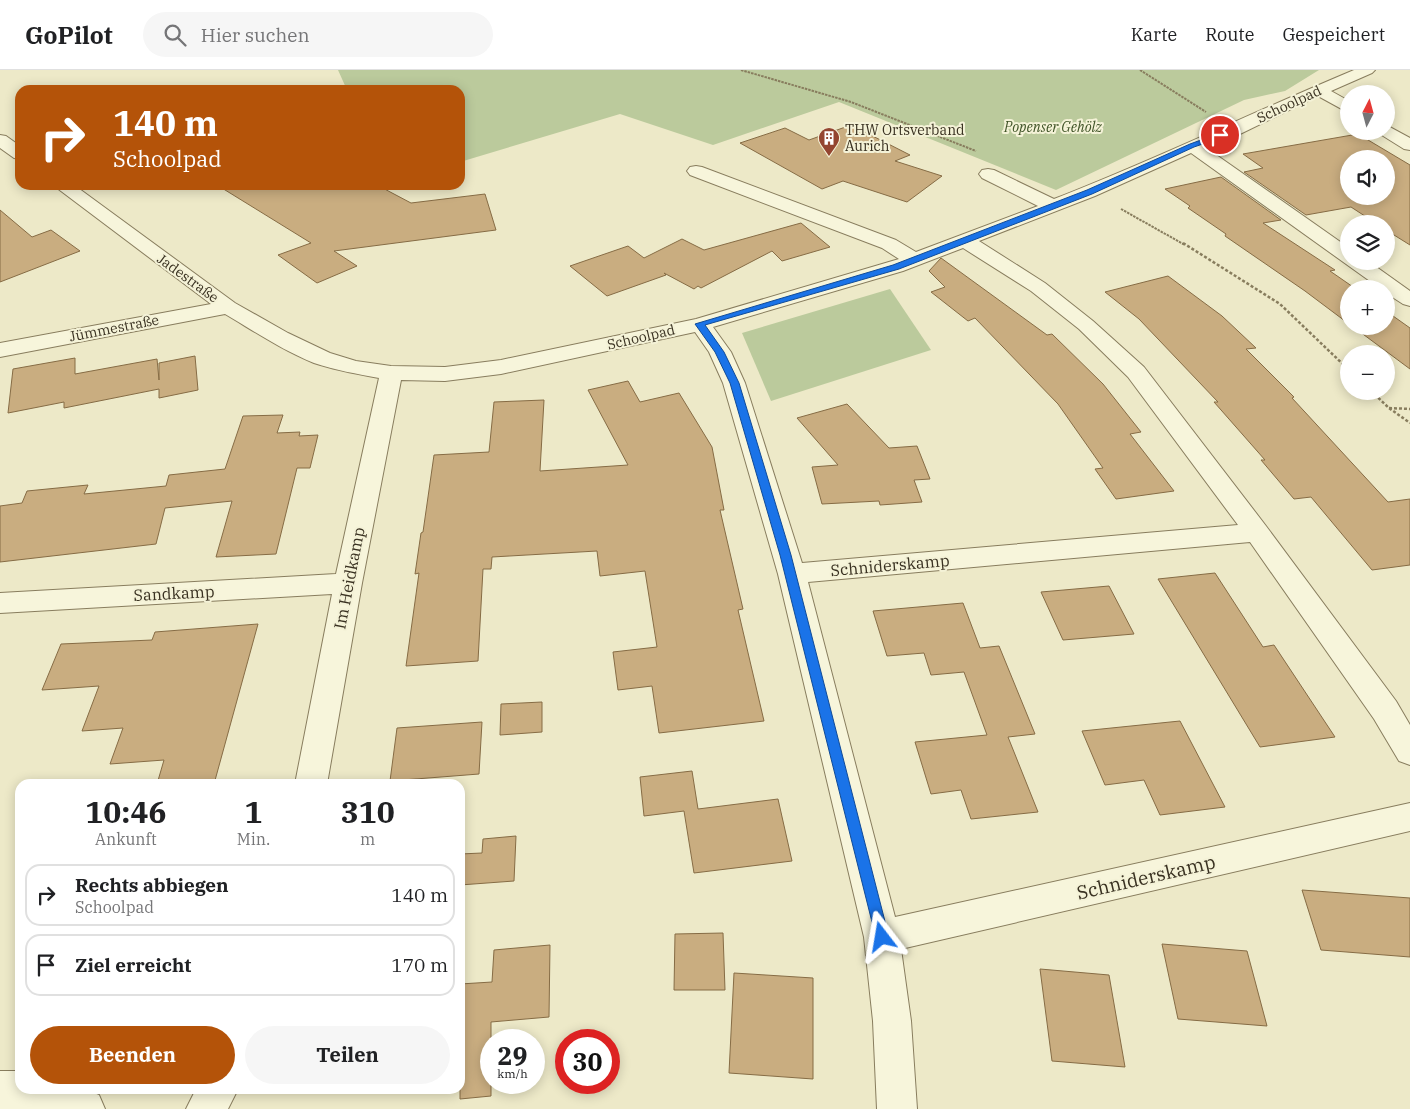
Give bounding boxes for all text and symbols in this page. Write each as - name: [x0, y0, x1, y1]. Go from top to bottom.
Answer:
- search box: [143, 12, 493, 57]
- text: GoPilot: [25, 19, 113, 51]
- icon: search: [161, 21, 189, 49]
- text: Hier suchen: [201, 23, 310, 47]
- text: Karte: [1131, 23, 1177, 46]
- text: Route: [1205, 23, 1254, 46]
- text: Gespeichert: [1282, 23, 1385, 46]
- street label: Schoolpad: [1254, 81, 1325, 127]
- north arrow: [1340, 85, 1395, 140]
- map controls: [1340, 85, 1395, 400]
- text: 140 m: [113, 100, 218, 146]
- icon: right: [30, 105, 95, 170]
- pin: [1199, 114, 1241, 156]
- park label: Popenser Gehölz: [1003, 118, 1103, 136]
- place label: THW Ortsverband Aurich: [845, 121, 965, 155]
- icon: arrive: [1206, 121, 1234, 149]
- building icon: THW Ortsverband Aurich: [817, 126, 841, 157]
- text: Schoolpad: [113, 144, 222, 173]
- button: sound: [1340, 150, 1395, 205]
- button: layers: [1340, 215, 1395, 270]
- street label: Jadestraße: [154, 250, 222, 306]
- button: +: [1340, 280, 1395, 335]
- street label: Jümmestraße: [68, 310, 160, 346]
- street label: Schoolpad: [605, 320, 677, 354]
- button: −: [1340, 345, 1395, 400]
- street label: Im Heidkamp: [329, 525, 369, 631]
- street label: Schniderskamp: [830, 550, 950, 580]
- street label: Sandkamp: [133, 581, 215, 605]
- text: 10:46: [85, 792, 166, 831]
- text: 1: [245, 792, 263, 831]
- text: 310: [341, 792, 395, 831]
- text: Ankunft: [95, 829, 157, 849]
- text: Min.: [237, 829, 270, 849]
- text: m: [360, 829, 375, 849]
- street label: Schniderskamp: [1074, 849, 1218, 905]
- text: Rechts abbiegen: [75, 873, 229, 897]
- icon: right: [32, 881, 60, 909]
- text: 140 m: [391, 883, 448, 907]
- text: Schoolpad: [75, 897, 154, 917]
- position arrow: [855, 910, 907, 962]
- icon: arrive: [32, 951, 60, 979]
- text: Ziel erreicht: [75, 953, 191, 977]
- text: 170 m: [391, 953, 448, 977]
- button: Beenden: [30, 1026, 235, 1084]
- button: Teilen: [245, 1026, 450, 1084]
- speed limit sign: 30: [555, 1029, 620, 1094]
- text: 29: [497, 1039, 528, 1072]
- text: km/h: [497, 1066, 528, 1081]

